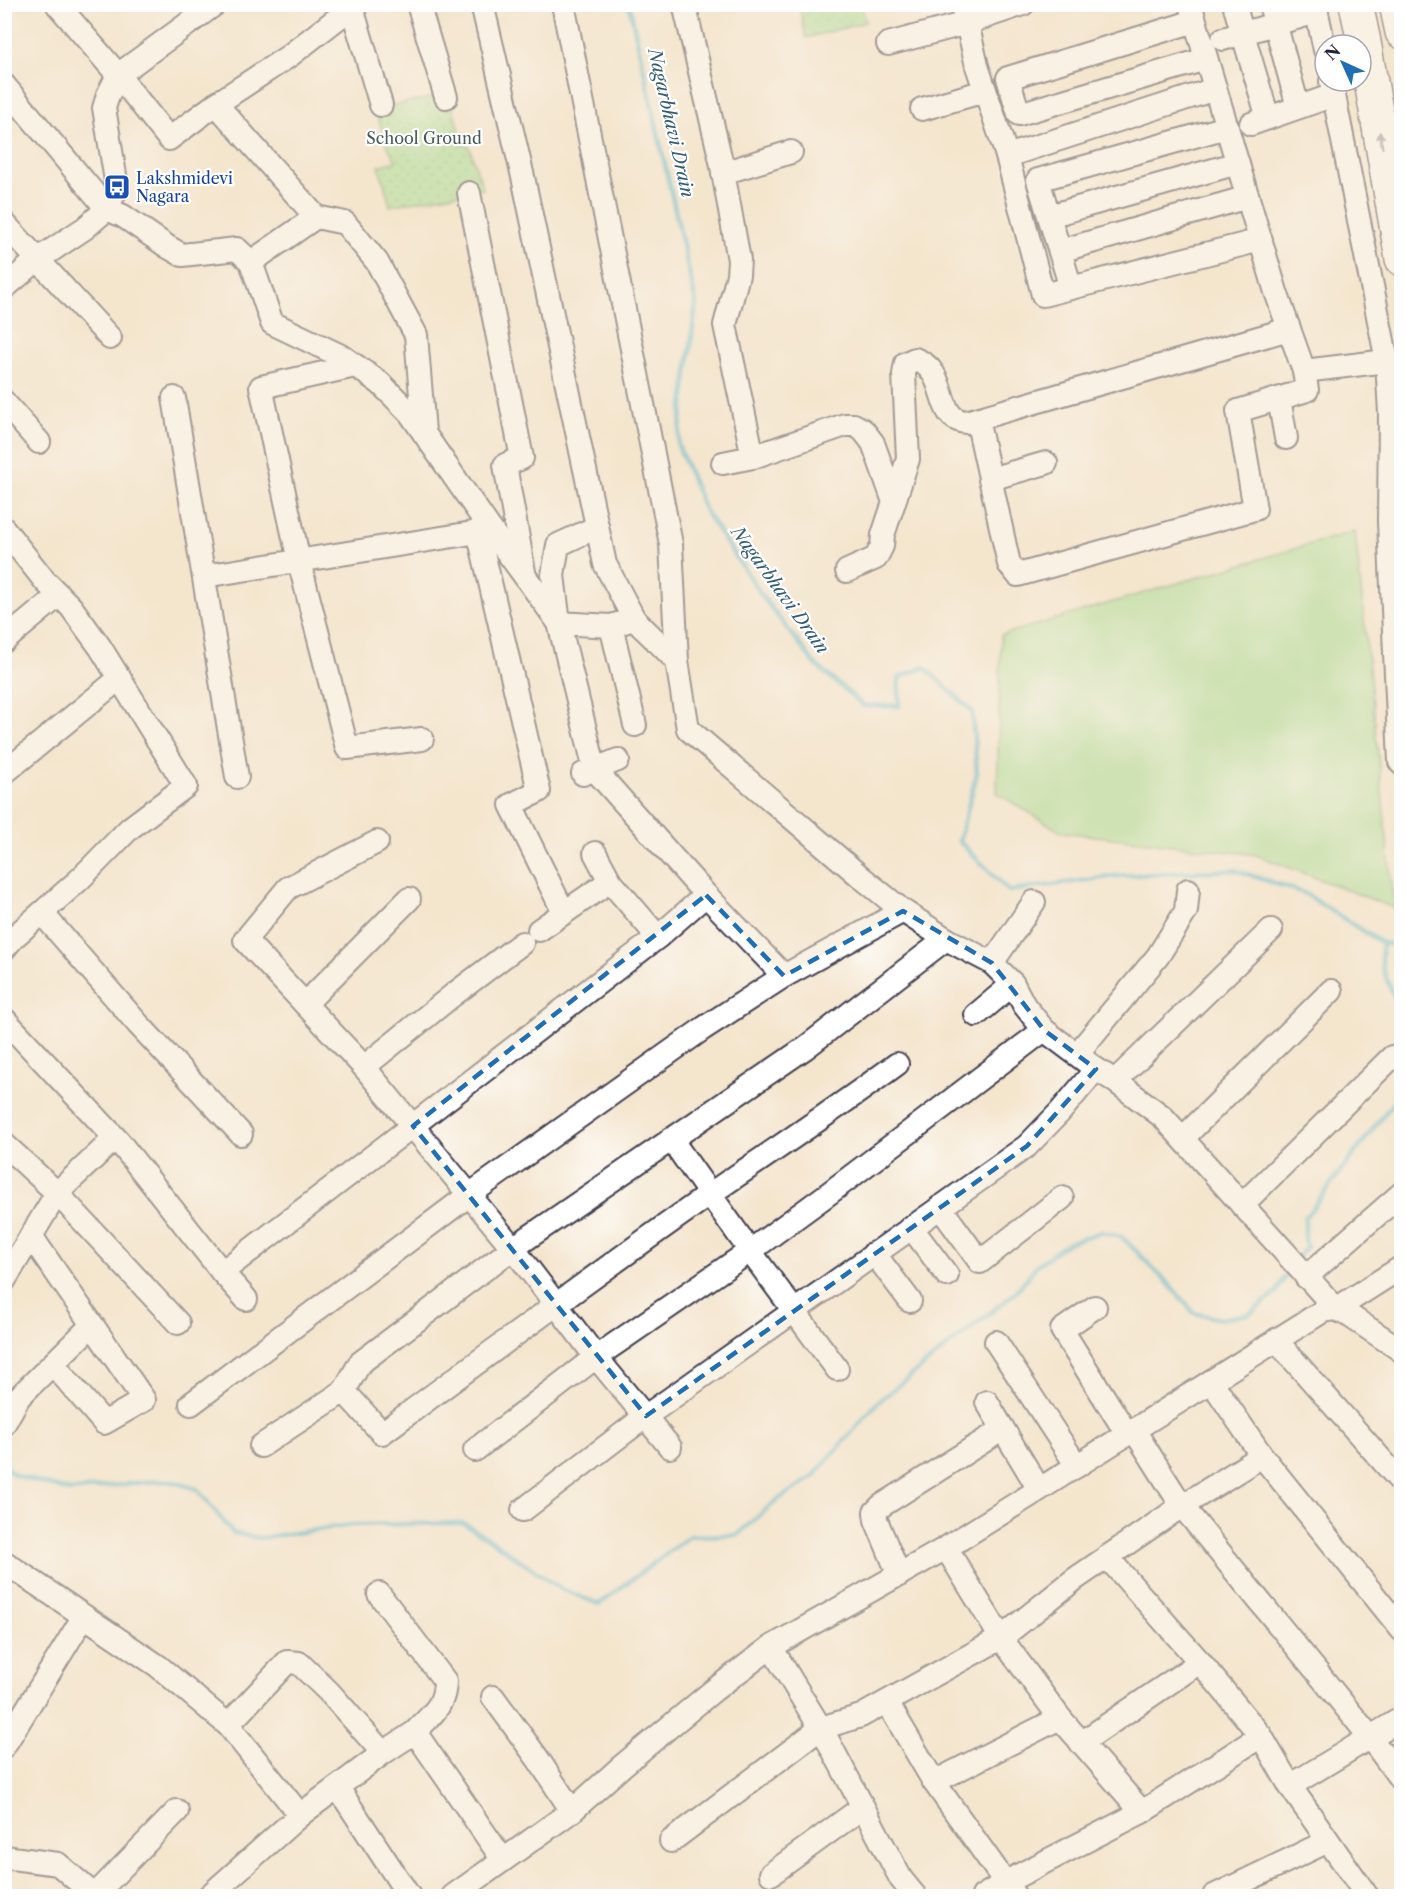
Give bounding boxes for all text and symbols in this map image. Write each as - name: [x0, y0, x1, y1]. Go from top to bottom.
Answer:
- north arrow: [1313, 33, 1373, 93]
- text: N: [1320, 40, 1344, 64]
- water label: Nagarbhavi Drain: [643, 44, 699, 200]
- park label: School Ground: [366, 128, 482, 148]
- one-way arrow: [1376, 130, 1385, 149]
- place label: Lakshmidevi Nagara: [136, 168, 233, 206]
- bus stop icon: Lakshmidevi Nagara: [102, 172, 132, 202]
- water label: Nagarbhavi Drain: [725, 520, 834, 658]

